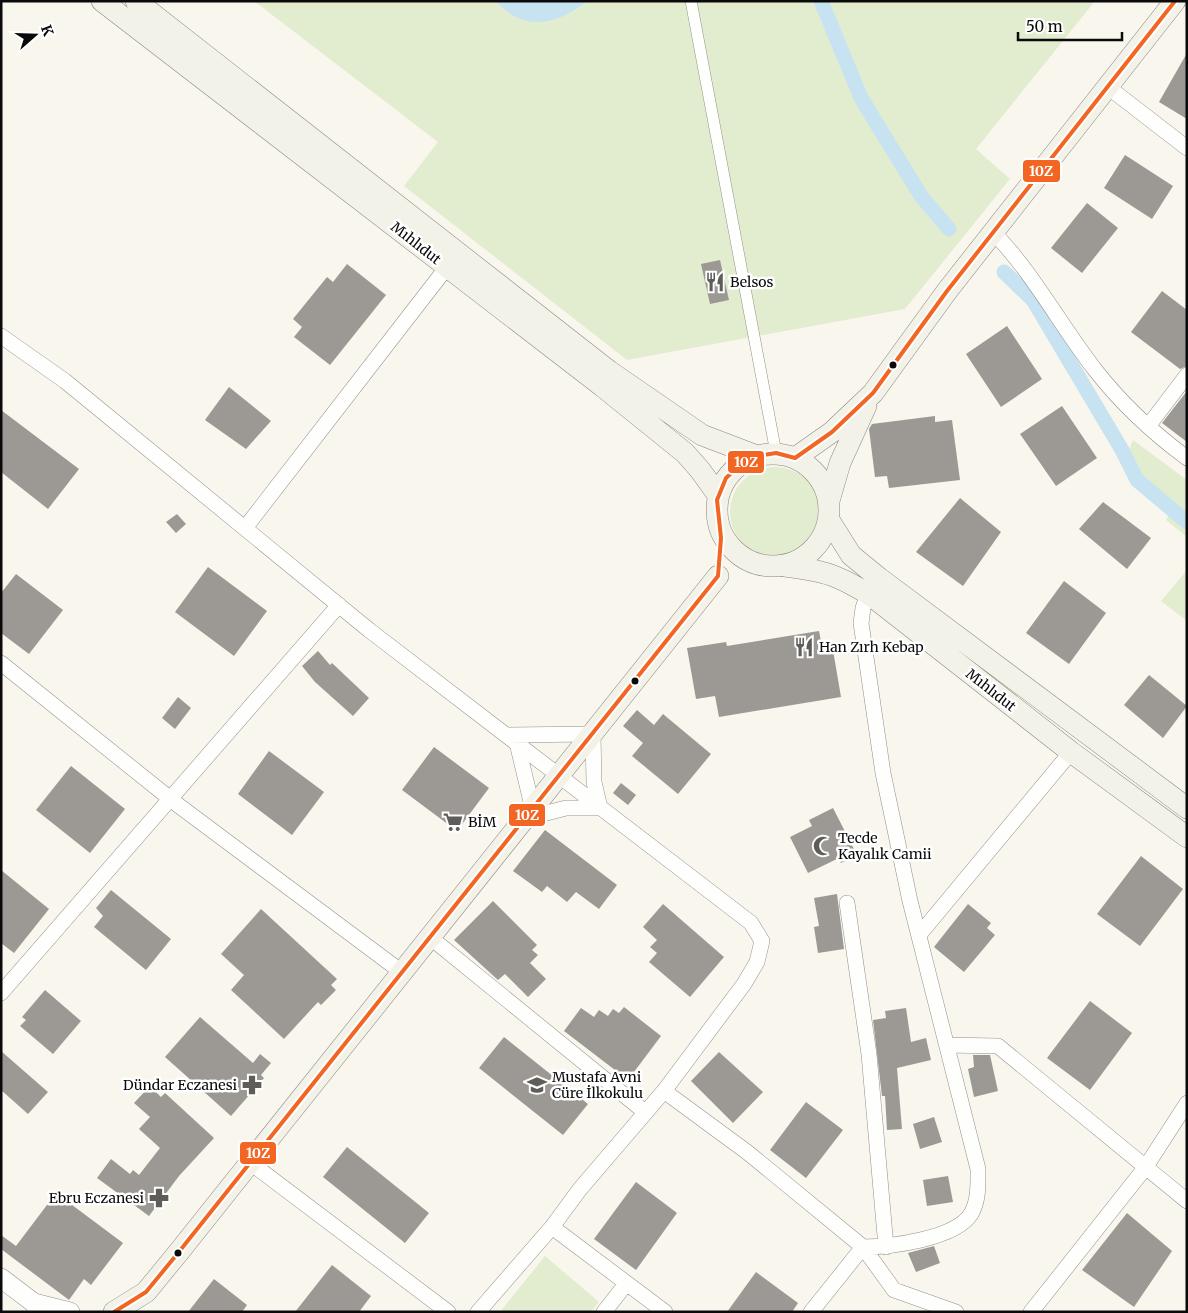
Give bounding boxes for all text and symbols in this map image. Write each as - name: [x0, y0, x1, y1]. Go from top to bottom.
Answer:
- north arrow: [10, 10, 60, 60]
- scale bar: [1018, 10, 1122, 42]
- text: 50 m: [1026, 17, 1063, 36]
- text: K: [37, 23, 58, 39]
- line badge: 10Z: [1022, 159, 1061, 183]
- text: 10Z: [1029, 162, 1053, 180]
- street label: Mıhlıdut: [387, 218, 445, 269]
- restaurant icon: Belsos: [704, 271, 726, 293]
- place label: Belsos: [730, 273, 773, 291]
- unlabelled marker: [888, 360, 898, 370]
- line badge: 10Z: [727, 450, 765, 474]
- text: 10Z: [734, 453, 758, 471]
- restaurant icon: Han Zırh Kebap: [793, 636, 815, 658]
- place label: Han Zırh Kebap: [819, 638, 924, 656]
- street label: Mıhlıdut: [962, 665, 1020, 716]
- unlabelled marker: [630, 676, 640, 686]
- line badge: 10Z: [508, 803, 546, 827]
- text: 10Z: [515, 806, 539, 824]
- supermarket icon: BİM: [442, 811, 464, 833]
- place label: BİM: [468, 813, 496, 831]
- place label: Tecde Kayalık Camii: [838, 829, 932, 863]
- mosque icon: Tecde Kayalık Camii: [812, 835, 834, 857]
- place label: Mustafa Avni Cüre İlkokulu: [552, 1068, 643, 1102]
- pharmacy icon: Dündar Eczanesi: [241, 1074, 263, 1096]
- school or university icon: Mustafa Avni Cüre İlkokulu: [526, 1074, 548, 1096]
- place label: Dündar Eczanesi: [123, 1076, 237, 1094]
- line badge: 10Z: [239, 1141, 277, 1165]
- text: 10Z: [246, 1144, 270, 1162]
- pharmacy icon: Ebru Eczanesi: [148, 1187, 170, 1209]
- place label: Ebru Eczanesi: [49, 1189, 144, 1207]
- unlabelled marker: [173, 1248, 183, 1258]

